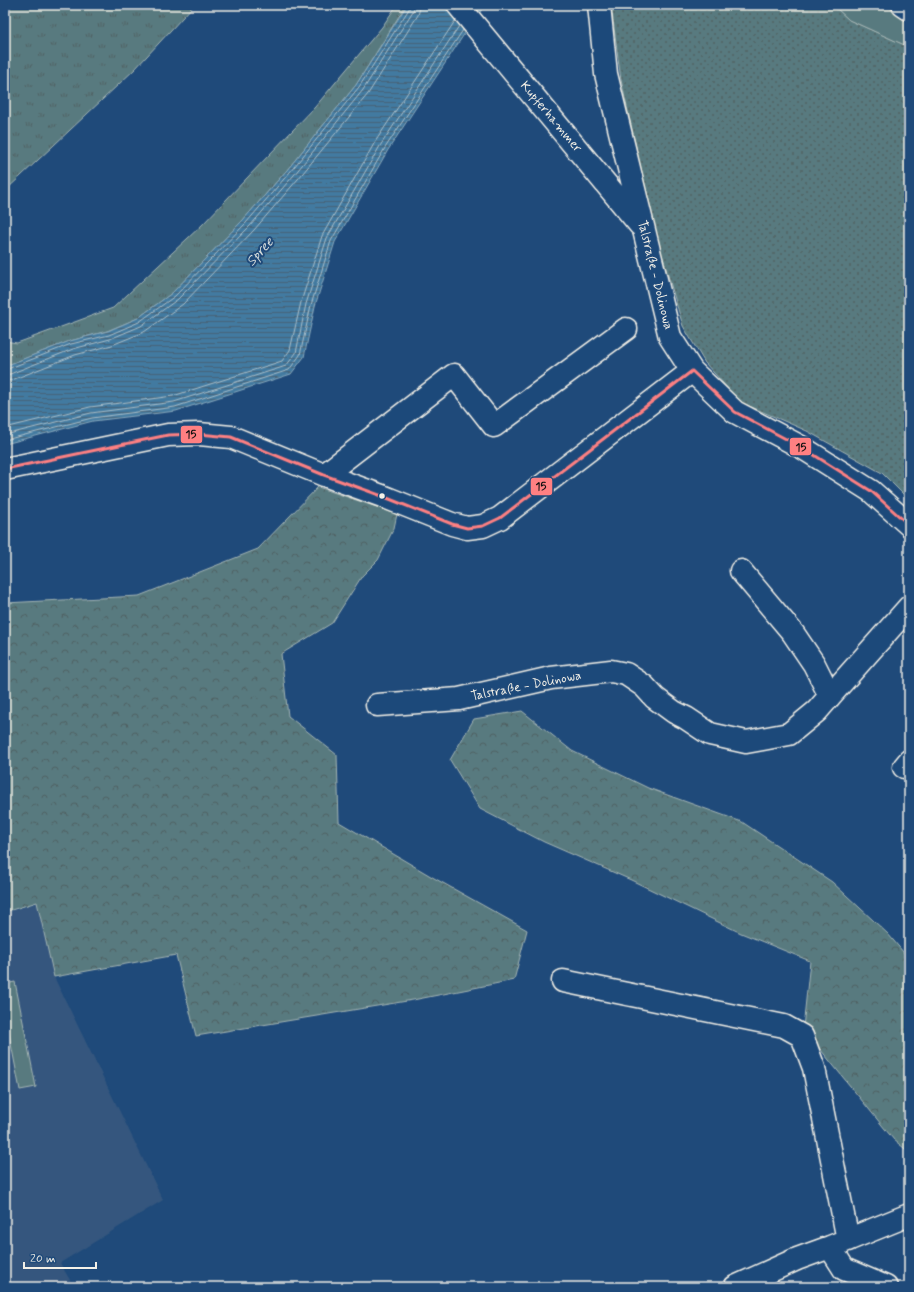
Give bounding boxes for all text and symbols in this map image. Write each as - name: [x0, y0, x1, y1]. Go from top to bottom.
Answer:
- street label: Kupferhammer: [516, 78, 586, 157]
- street label: Talstraße - Dolinowa: [633, 219, 677, 331]
- water label: Spree: [242, 233, 278, 270]
- line badge: 15: [180, 425, 203, 444]
- text: 15: [186, 428, 197, 442]
- line badge: 15: [789, 437, 812, 456]
- text: 15: [796, 441, 807, 455]
- line badge: 15: [530, 477, 553, 496]
- text: 15: [536, 480, 547, 494]
- unlabelled marker: [377, 491, 387, 501]
- street label: Talstraße - Dolinowa: [469, 667, 583, 705]
- scale bar: [24, 1244, 96, 1270]
- text: 20 m: [30, 1251, 56, 1267]

